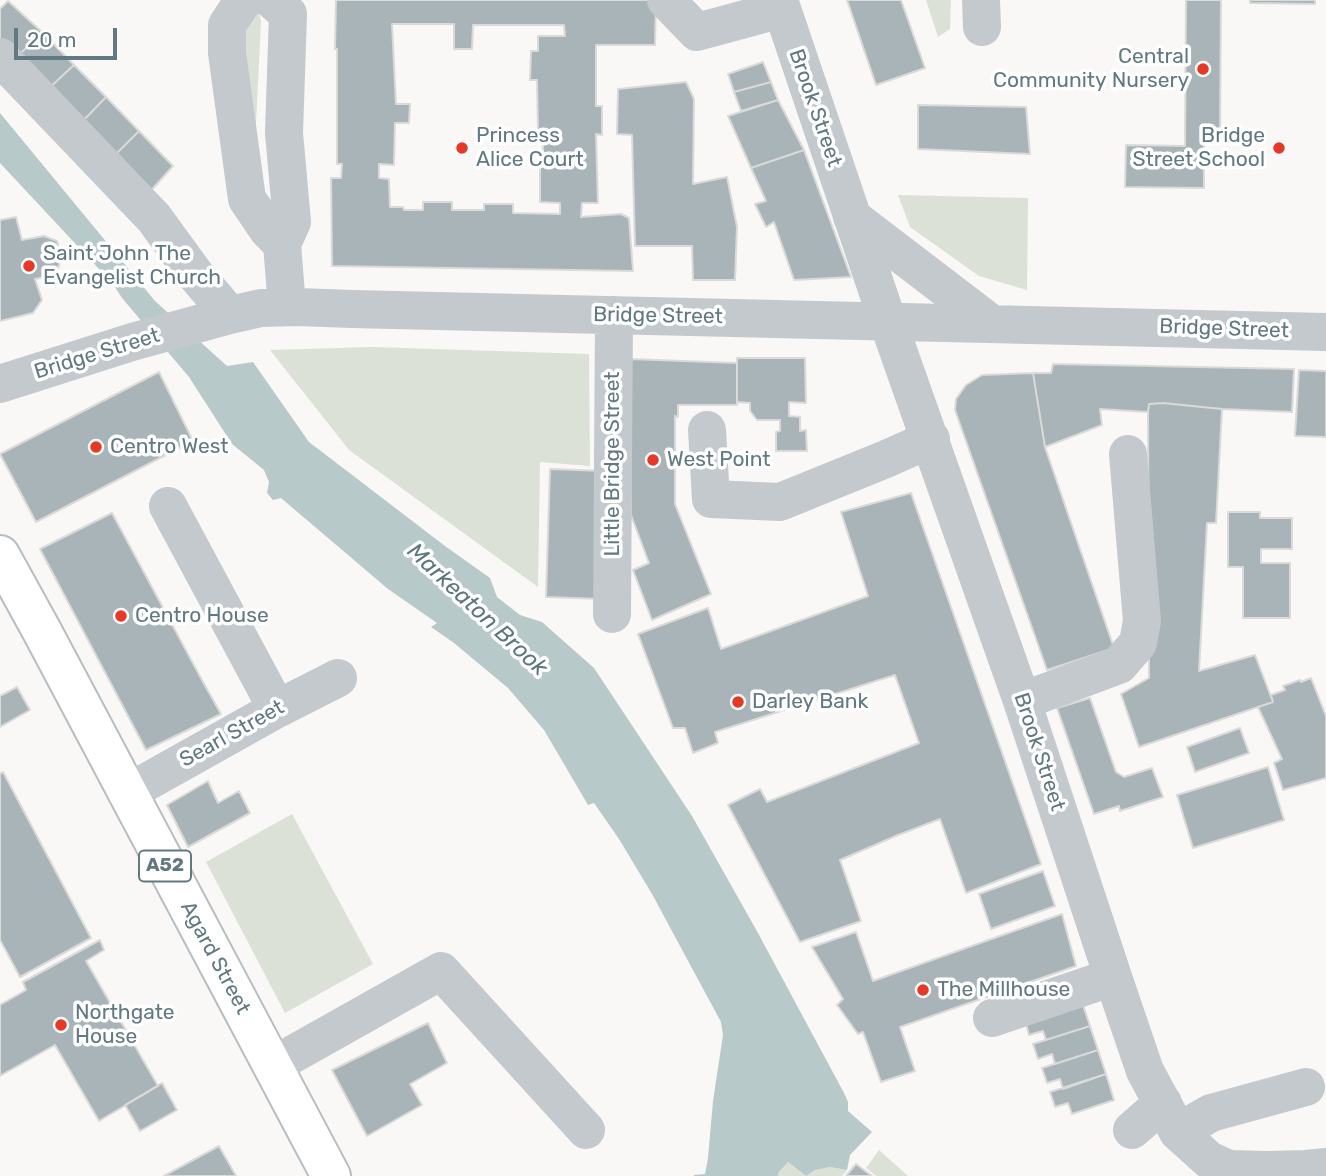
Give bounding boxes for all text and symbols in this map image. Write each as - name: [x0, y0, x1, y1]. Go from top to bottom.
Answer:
- scale bar: [18, 14, 121, 58]
- text: 20 m: [27, 27, 76, 52]
- place label: Central Community Nursery: [993, 44, 1189, 94]
- street label: Brook Street: [783, 46, 847, 170]
- marker: Central Community Nursery: [1195, 61, 1211, 77]
- place label: Princess Alice Court: [476, 123, 584, 173]
- place label: Bridge Street School: [1132, 123, 1265, 173]
- marker: Princess Alice Court: [454, 140, 470, 156]
- marker: Bridge Street School: [1271, 140, 1287, 156]
- place label: Saint John The Evangelist Church: [43, 241, 221, 291]
- marker: Saint John The Evangelist Church: [21, 258, 37, 274]
- street label: Bridge Street: [593, 302, 723, 330]
- street label: Bridge Street: [1159, 314, 1289, 344]
- street label: Bridge Street: [31, 323, 163, 385]
- street label: Little Bridge Street: [600, 371, 626, 557]
- place label: Centro West: [110, 434, 229, 460]
- marker: Centro West: [88, 439, 104, 455]
- place label: West Point: [667, 447, 770, 473]
- marker: West Point: [645, 452, 661, 468]
- water label: Markeaton Brook: [401, 538, 553, 682]
- place label: Centro House: [135, 603, 269, 629]
- marker: Centro House: [113, 608, 129, 624]
- place label: Darley Bank: [752, 689, 868, 715]
- street label: Brook Street: [1008, 690, 1070, 814]
- marker: Darley Bank: [730, 694, 746, 710]
- street label: Searl Street: [175, 695, 289, 773]
- road number: A52: [139, 850, 191, 881]
- street label: Agard Street: [175, 897, 255, 1019]
- place label: The Millhouse: [937, 977, 1070, 1003]
- marker: The Millhouse: [915, 982, 931, 998]
- place label: Northgate House: [75, 1000, 175, 1050]
- marker: Northgate House: [53, 1017, 69, 1033]

